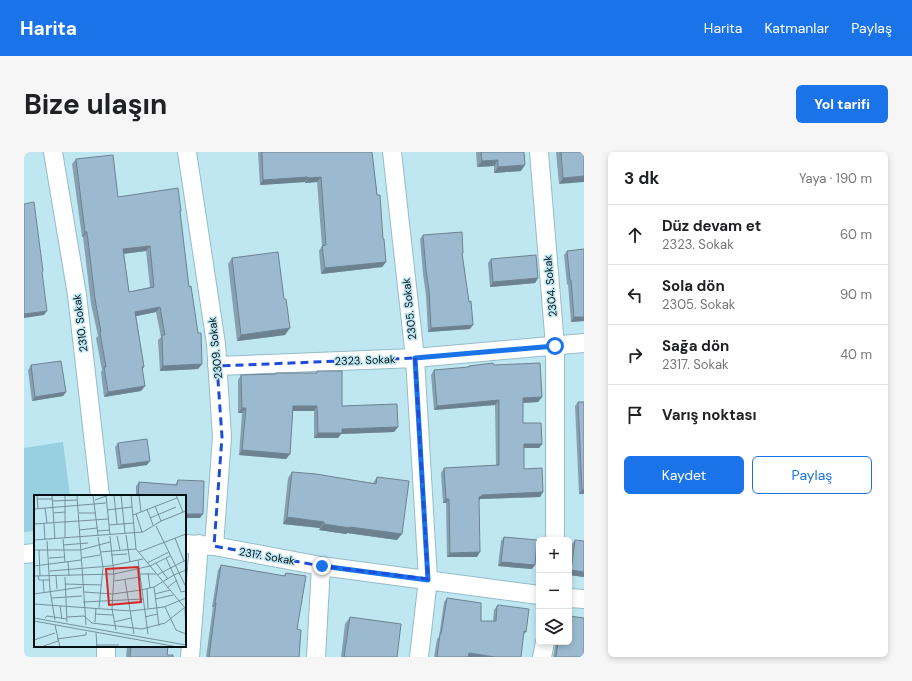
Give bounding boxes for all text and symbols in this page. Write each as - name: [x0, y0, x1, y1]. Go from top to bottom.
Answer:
- text: Harita: [20, 16, 77, 41]
- text: Harita: [704, 19, 742, 37]
- text: Katmanlar: [764, 19, 829, 37]
- text: Paylaş: [851, 19, 892, 37]
- button: Yol tarifi: [796, 85, 888, 123]
- text: Bize ulaşın: [24, 86, 167, 123]
- text: 3 dk: [624, 167, 659, 189]
- text: Yaya · 190 m: [799, 170, 872, 187]
- text: Düz devam et: [662, 216, 761, 236]
- icon: ahead: [624, 224, 646, 246]
- text: 60 m: [840, 226, 872, 243]
- text: 2323. Sokak: [662, 236, 734, 253]
- street label: 2304. Sokak: [540, 254, 560, 318]
- text: Sola dön: [662, 276, 725, 296]
- street label: 2305. Sokak: [399, 277, 419, 341]
- icon: left: [624, 284, 646, 306]
- text: 90 m: [840, 286, 872, 303]
- street label: 2310. Sokak: [69, 293, 90, 353]
- text: 2305. Sokak: [662, 296, 735, 313]
- street label: 2309. Sokak: [205, 316, 225, 380]
- text: Sağa dön: [662, 336, 729, 356]
- route start: [546, 337, 564, 355]
- icon: right: [624, 344, 646, 366]
- text: 40 m: [840, 346, 872, 363]
- street label: 2323. Sokak: [334, 352, 396, 368]
- text: 2317. Sokak: [662, 356, 729, 373]
- icon: arrive: [624, 404, 646, 426]
- text: Varış noktası: [662, 405, 756, 425]
- button: Kaydet: [624, 456, 744, 494]
- button: Paylaş: [752, 456, 872, 494]
- inset map: [34, 495, 186, 647]
- map controls: [536, 537, 572, 645]
- button: +: [536, 537, 572, 573]
- street label: 2317. Sokak: [238, 544, 296, 568]
- route end: [313, 557, 331, 575]
- button: −: [536, 573, 572, 609]
- button: layers: [536, 609, 572, 645]

